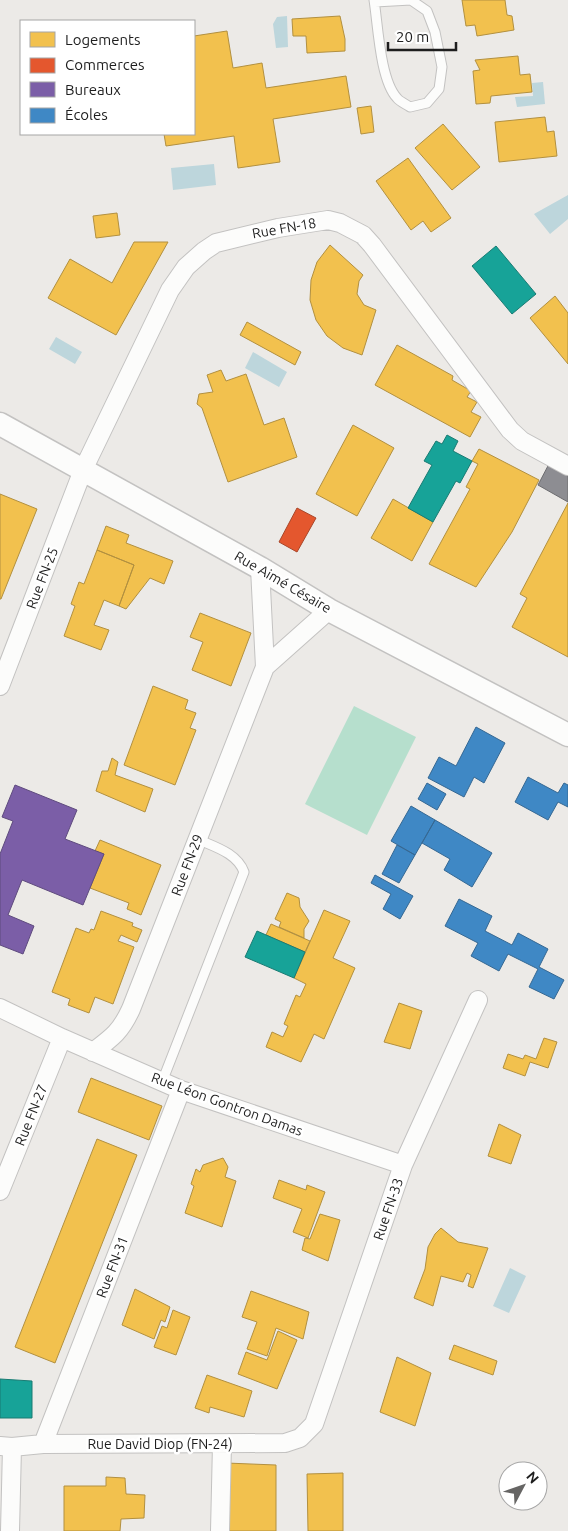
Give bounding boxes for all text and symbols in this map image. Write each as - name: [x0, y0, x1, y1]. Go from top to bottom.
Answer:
- legend: [20, 20, 195, 135]
- scale bar: [388, 20, 456, 52]
- text: 20 m: [396, 28, 429, 45]
- text: Logements: [65, 31, 141, 48]
- text: Commerces: [65, 56, 145, 73]
- text: Bureaux: [65, 81, 121, 98]
- text: Écoles: [65, 106, 108, 123]
- street label: Rue FN-18: [251, 214, 317, 242]
- street label: Rue FN-25: [23, 545, 61, 611]
- street label: Rue Aimé Césaire: [232, 548, 334, 616]
- street label: Rue FN-29: [168, 832, 206, 898]
- street label: Rue Léon Gontron Damas: [149, 1069, 305, 1139]
- street label: Rue FN-27: [11, 1082, 51, 1148]
- street label: Rue FN-33: [370, 1176, 406, 1242]
- street label: Rue FN-31: [93, 1234, 131, 1300]
- street label: Rue David Diop (FN-24): [87, 1436, 233, 1452]
- north arrow: [498, 1461, 548, 1511]
- text: N: [523, 1468, 542, 1487]

